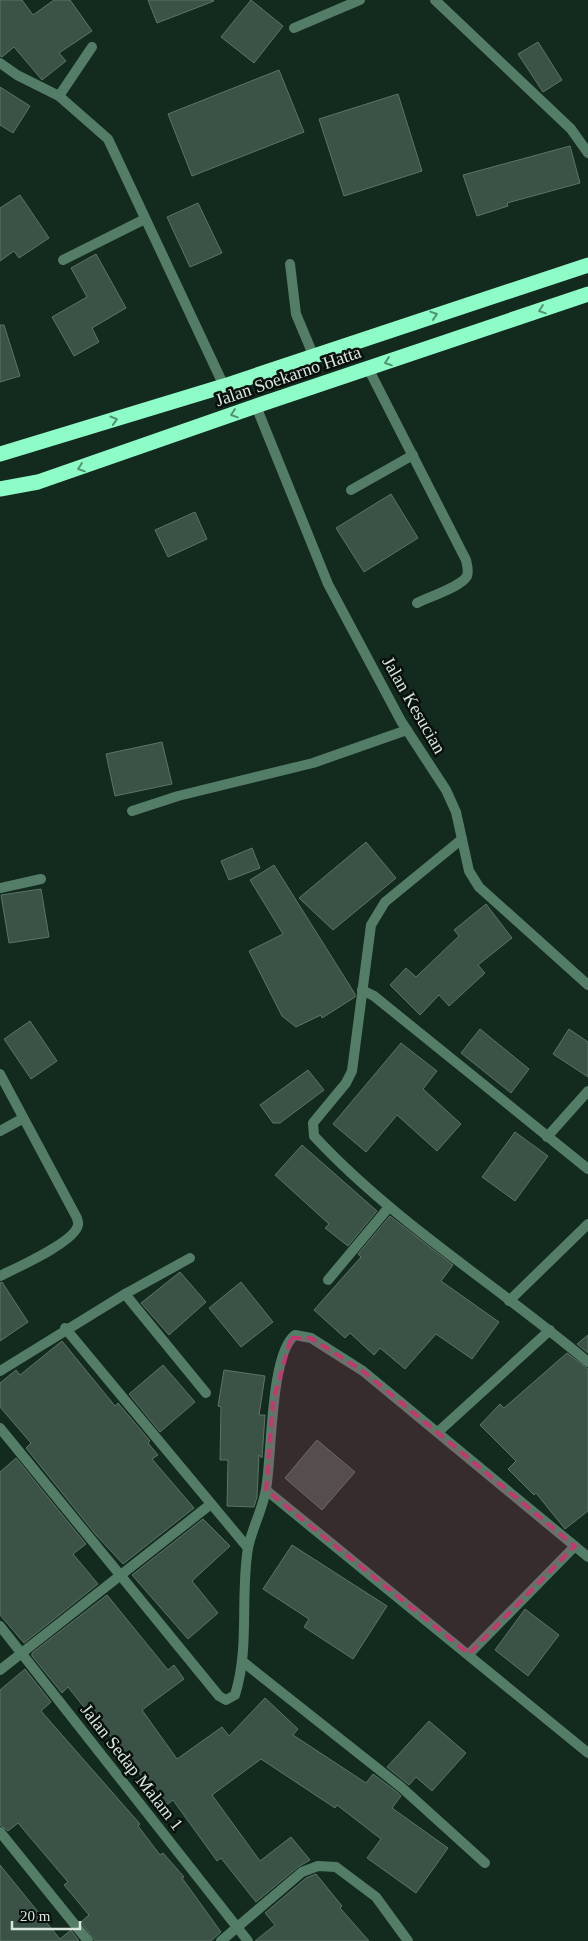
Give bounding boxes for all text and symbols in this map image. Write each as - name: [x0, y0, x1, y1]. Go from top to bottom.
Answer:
- one-way arrow: [538, 304, 546, 314]
- one-way arrow: [430, 310, 438, 320]
- street label: Jalan Soekarno Hatta: [212, 342, 364, 410]
- one-way arrow: [384, 356, 392, 366]
- one-way arrow: [230, 408, 239, 418]
- one-way arrow: [109, 415, 117, 425]
- one-way arrow: [77, 462, 85, 472]
- street label: Jalan Kesucian: [378, 653, 450, 757]
- street label: Jalan Sedap Malam 1: [77, 1700, 187, 1834]
- scale bar: [12, 1898, 80, 1930]
- text: 20 m: [20, 1908, 51, 1924]

